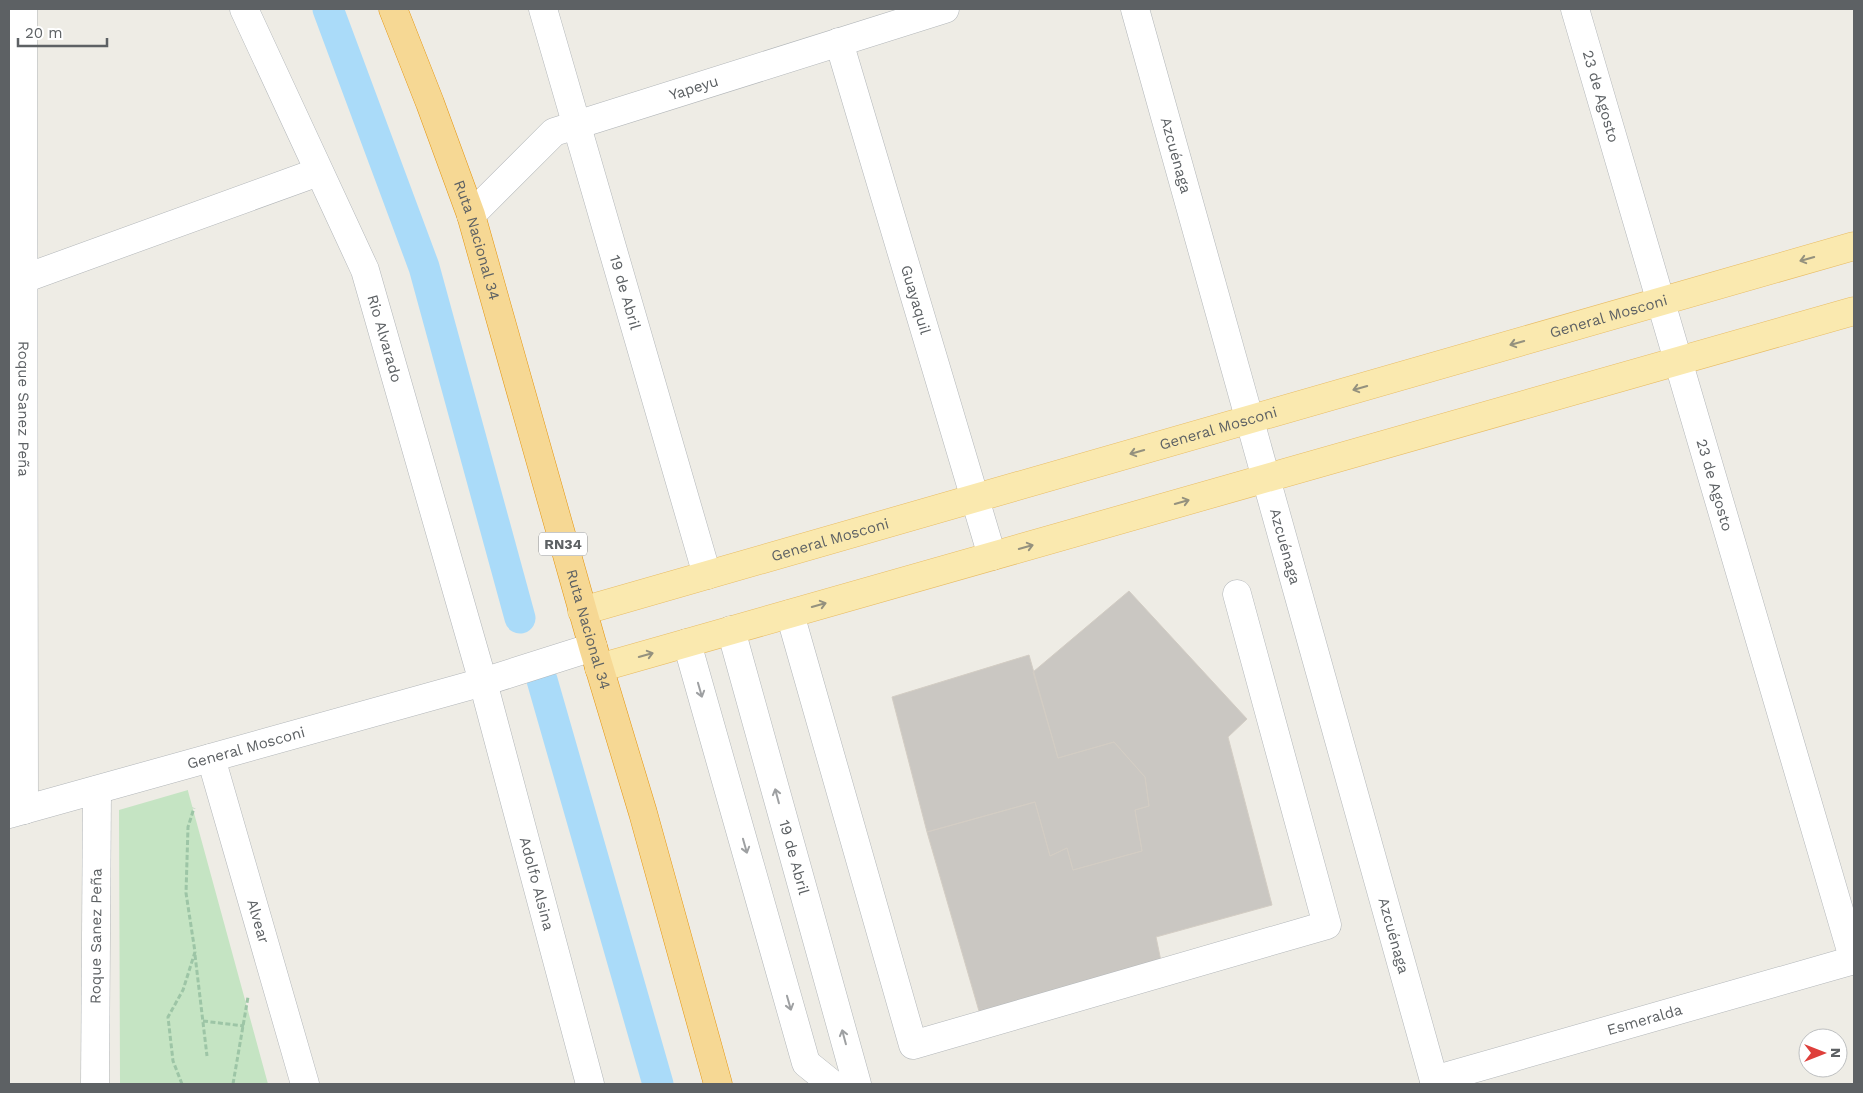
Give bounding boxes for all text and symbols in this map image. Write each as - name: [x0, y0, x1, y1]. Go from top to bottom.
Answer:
- scale bar: [18, 15, 106, 47]
- text: 20 m: [25, 24, 63, 42]
- street label: 23 de Agosto: [1579, 48, 1623, 145]
- street label: Yapeyu: [667, 72, 721, 104]
- street label: Azcuénaga: [1157, 115, 1195, 196]
- street label: Ruta Nacional 34: [450, 178, 504, 302]
- street label: 19 de Abril: [606, 253, 645, 332]
- one-way arrow: [1800, 255, 1816, 265]
- street label: Guayaquil: [897, 263, 935, 337]
- street label: General Mosconi: [1548, 291, 1669, 342]
- street label: Rio Alvarado: [364, 293, 406, 385]
- one-way arrow: [1509, 338, 1525, 348]
- street label: Roque Sanez Peña: [14, 341, 33, 477]
- one-way arrow: [1353, 383, 1369, 393]
- street label: General Mosconi: [1157, 403, 1279, 454]
- street label: 23 de Agosto: [1692, 437, 1737, 533]
- one-way arrow: [1129, 447, 1145, 457]
- one-way arrow: [1174, 497, 1190, 506]
- street label: Azcuénaga: [1266, 506, 1304, 587]
- street label: General Mosconi: [769, 514, 891, 565]
- road number: RN34: [539, 532, 587, 556]
- one-way arrow: [1017, 541, 1033, 551]
- street label: Ruta Nacional 34: [562, 567, 614, 692]
- one-way arrow: [810, 600, 826, 610]
- one-way arrow: [637, 649, 653, 659]
- one-way arrow: [696, 682, 705, 698]
- street label: General Mosconi: [185, 723, 307, 773]
- one-way arrow: [772, 789, 782, 805]
- street label: 19 de Abril: [775, 818, 813, 897]
- street label: Adolfo Alsina: [516, 835, 558, 933]
- one-way arrow: [740, 838, 750, 854]
- street label: Roque Sanez Peña: [87, 868, 105, 1004]
- street label: Azcuénaga: [1374, 895, 1413, 976]
- street label: Alvear: [243, 897, 273, 946]
- one-way arrow: [785, 994, 794, 1010]
- street label: Esmeralda: [1605, 1000, 1685, 1039]
- north arrow: [1798, 1028, 1848, 1078]
- one-way arrow: [839, 1030, 848, 1046]
- text: N: [1828, 1048, 1844, 1058]

